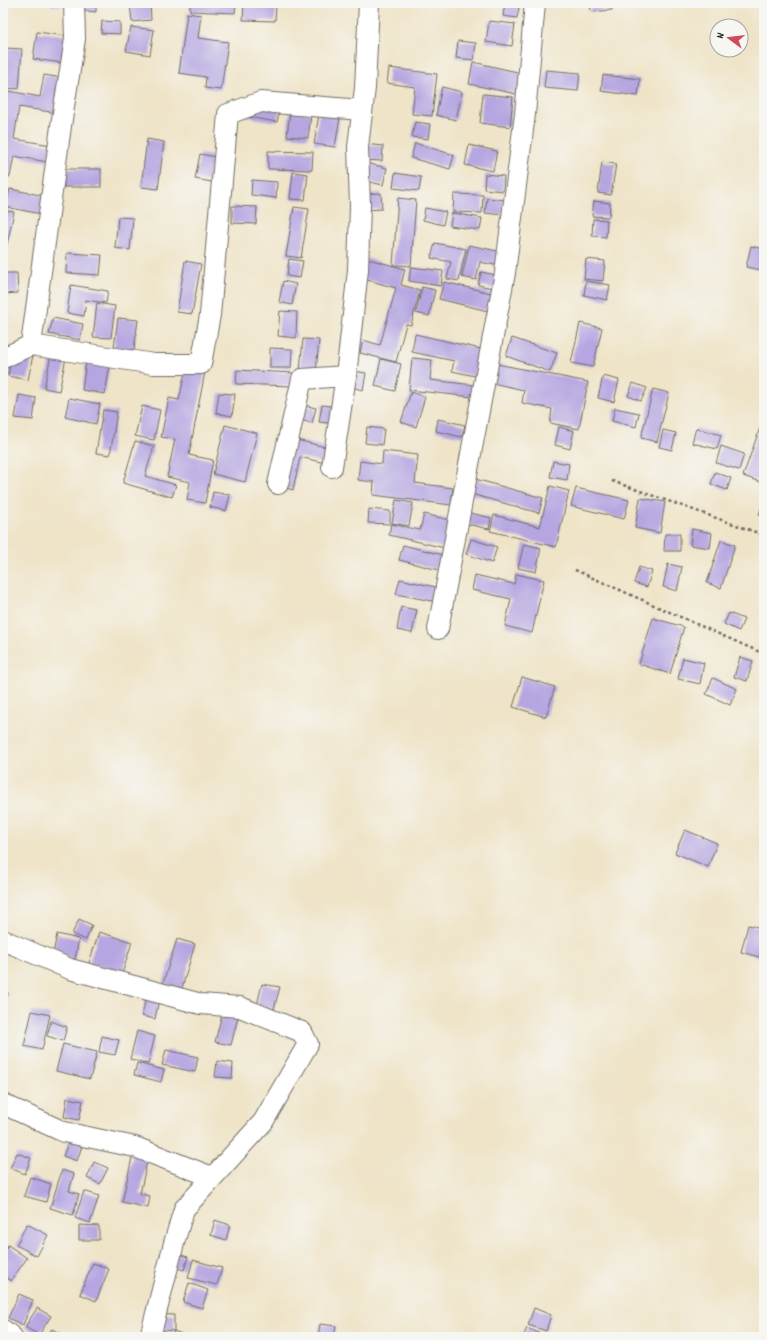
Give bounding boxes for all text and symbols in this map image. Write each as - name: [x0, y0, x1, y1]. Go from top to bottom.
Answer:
- north arrow: [709, 18, 749, 58]
- text: N: [713, 31, 730, 41]

